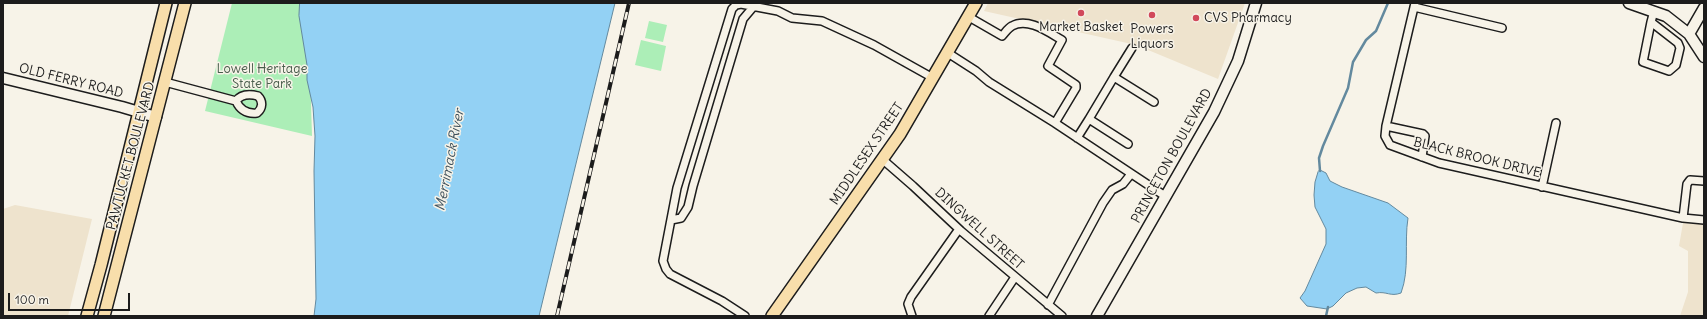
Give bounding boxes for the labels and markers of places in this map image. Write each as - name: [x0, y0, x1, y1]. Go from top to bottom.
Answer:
- marker: Market Basket: [1076, 8, 1086, 18]
- marker: Powers Liquors: [1147, 10, 1157, 20]
- place label: CVS Pharmacy: [1204, 10, 1292, 26]
- marker: CVS Pharmacy: [1191, 13, 1201, 23]
- place label: Market Basket: [1039, 19, 1123, 35]
- place label: Powers Liquors: [1130, 21, 1174, 52]

